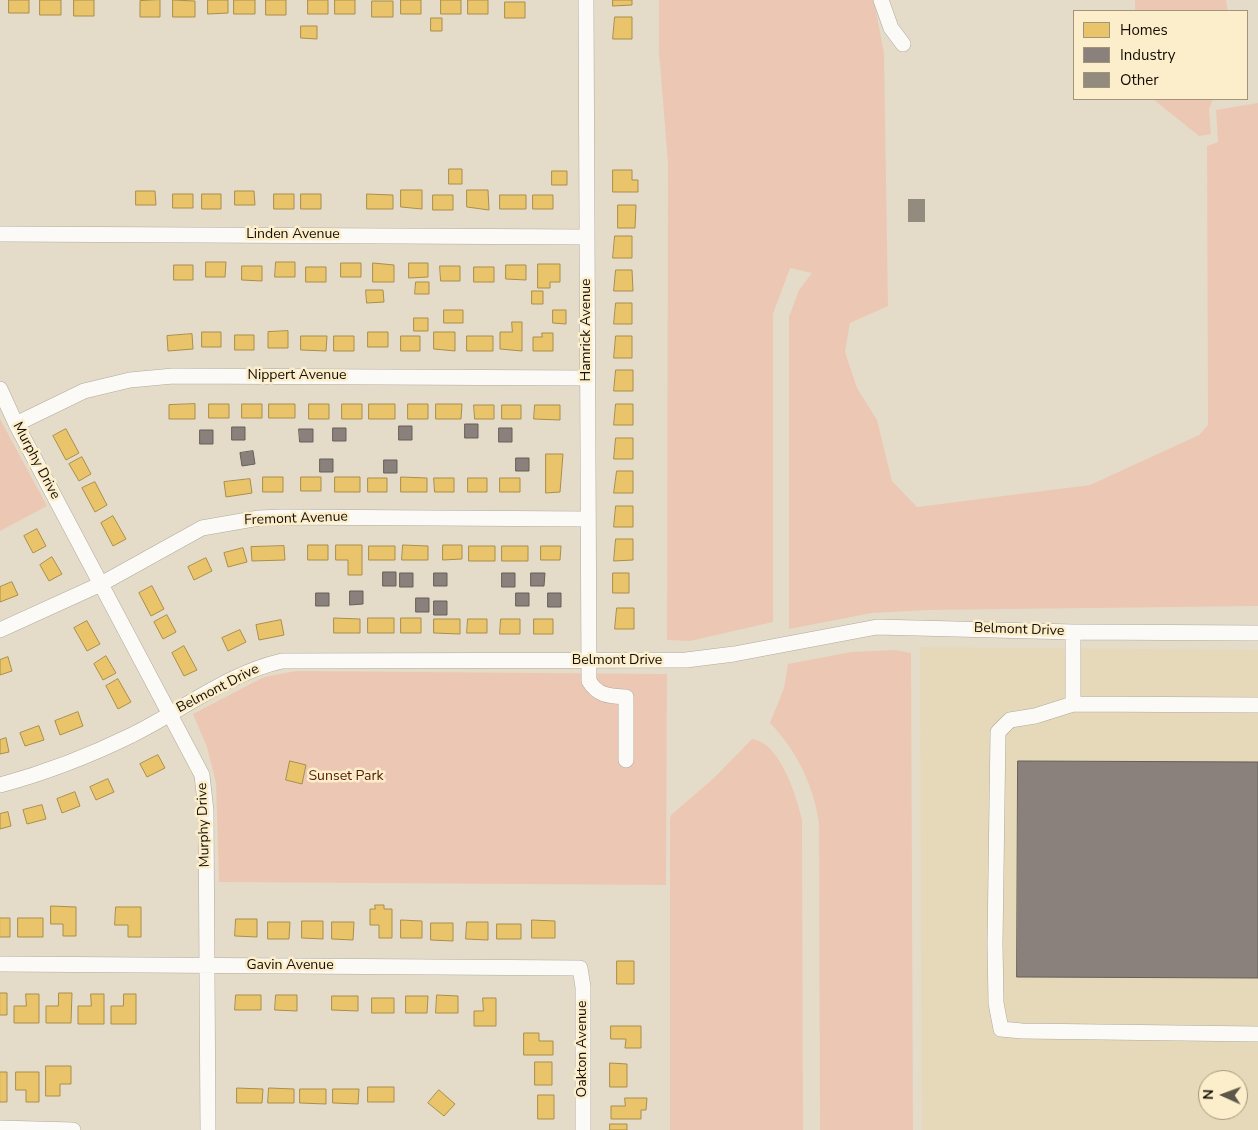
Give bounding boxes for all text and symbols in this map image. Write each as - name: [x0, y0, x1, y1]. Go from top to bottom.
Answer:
- legend: [1073, 10, 1248, 100]
- text: Homes: [1120, 20, 1168, 40]
- text: Industry: [1120, 45, 1175, 65]
- text: Other: [1120, 70, 1159, 90]
- street label: Linden Avenue: [246, 227, 340, 243]
- street label: Hamrick Avenue: [579, 278, 595, 382]
- street label: Nippert Avenue: [248, 368, 346, 384]
- street label: Murphy Drive: [9, 420, 63, 502]
- street label: Fremont Avenue: [244, 509, 348, 529]
- street label: Belmont Drive: [973, 620, 1065, 640]
- street label: Belmont Drive: [572, 653, 662, 669]
- street label: Belmont Drive: [174, 661, 262, 717]
- park label: Sunset Park: [308, 769, 384, 785]
- street label: Murphy Drive: [194, 782, 214, 868]
- street label: Gavin Avenue: [246, 958, 334, 974]
- street label: Oakton Avenue: [575, 1001, 591, 1097]
- north arrow: [1198, 1070, 1248, 1120]
- text: N: [1199, 1089, 1218, 1100]

